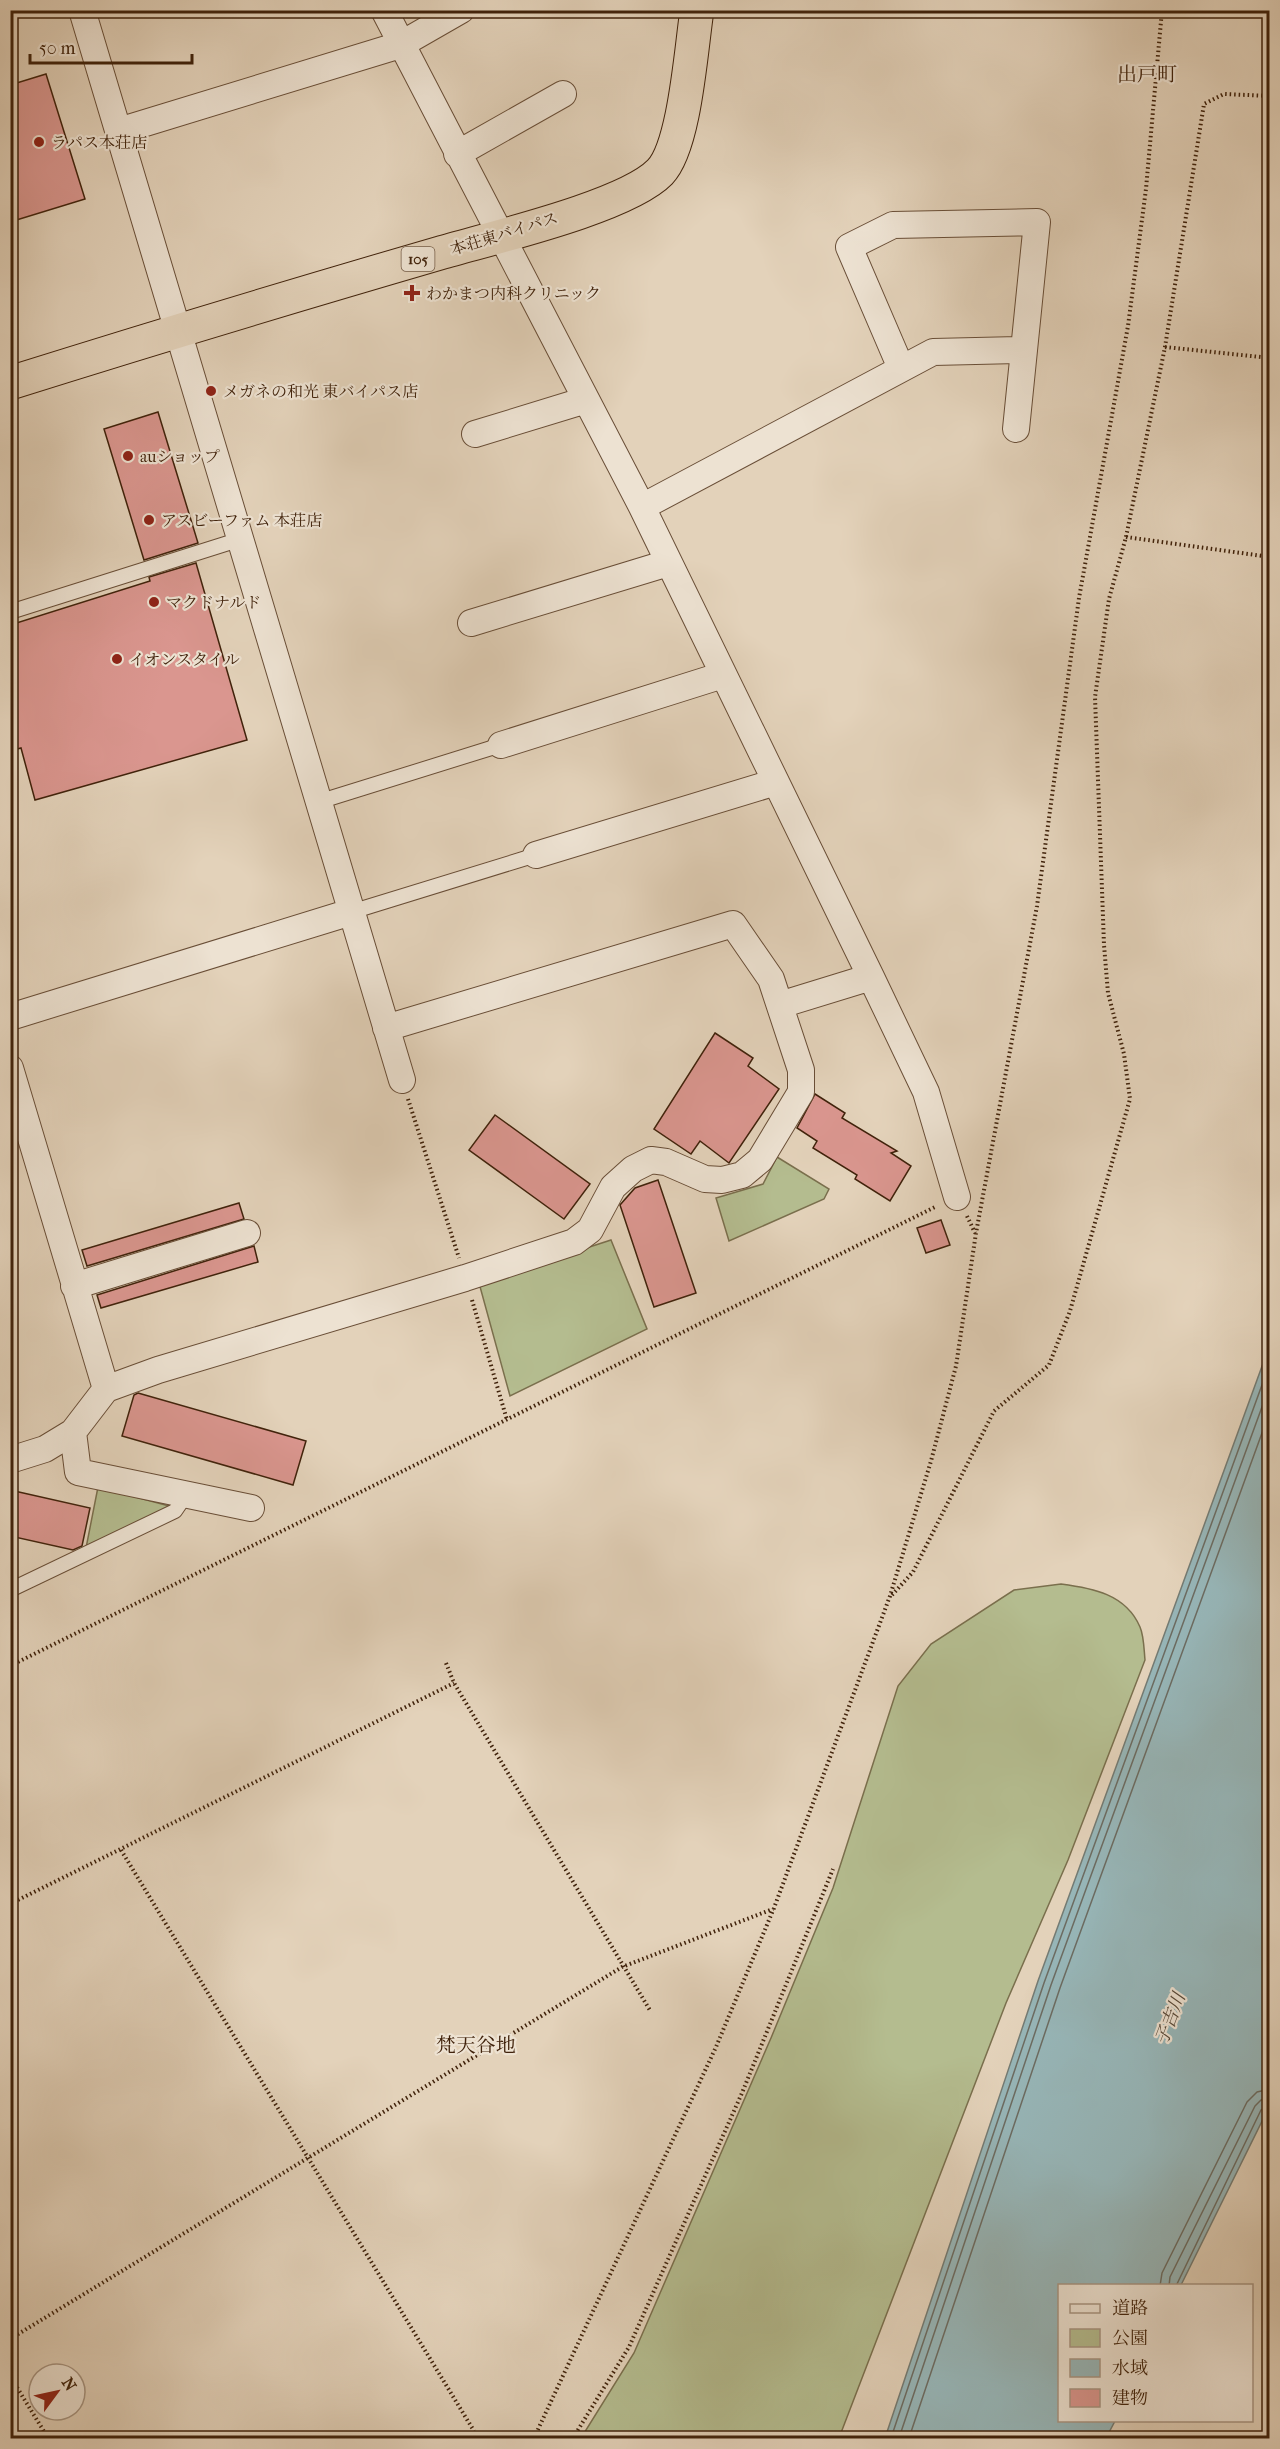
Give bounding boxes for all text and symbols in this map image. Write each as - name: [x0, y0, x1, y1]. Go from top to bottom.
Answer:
- scale bar: [30, 27, 192, 65]
- text: 50 m: [39, 38, 76, 59]
- district label: 出戸町: [1117, 63, 1177, 86]
- place label: ラパス本荘店: [51, 133, 147, 152]
- marker: ラパス本荘店: [32, 135, 46, 149]
- street label: 本荘東バイパス: [448, 208, 560, 259]
- road number: 105: [402, 247, 434, 271]
- marker: わかまつ内科クリニック: [403, 284, 421, 302]
- place label: わかまつ内科クリニック: [426, 284, 601, 303]
- place label: メガネの和光 東バイパス店: [223, 382, 418, 401]
- marker: メガネの和光 東バイパス店: [204, 384, 218, 398]
- place label: auショップ: [140, 447, 220, 466]
- marker: auショップ: [121, 449, 135, 463]
- place label: アスビーファム 本荘店: [161, 511, 322, 530]
- marker: アスビーファム 本荘店: [142, 513, 156, 527]
- place label: マクドナルド: [166, 593, 261, 612]
- marker: マクドナルド: [147, 595, 161, 609]
- place label: イオンスタイル: [129, 650, 240, 669]
- marker: イオンスタイル: [110, 652, 124, 666]
- water label: 子吉川: [1151, 1988, 1191, 2048]
- district label: 梵天谷地: [436, 2034, 516, 2057]
- legend: [1058, 2284, 1253, 2422]
- text: 道路: [1112, 2298, 1148, 2319]
- text: 公園: [1112, 2328, 1148, 2349]
- text: 水域: [1112, 2358, 1148, 2379]
- north arrow: [27, 2362, 87, 2422]
- text: N: [58, 2374, 81, 2395]
- text: 建物: [1112, 2388, 1148, 2409]

